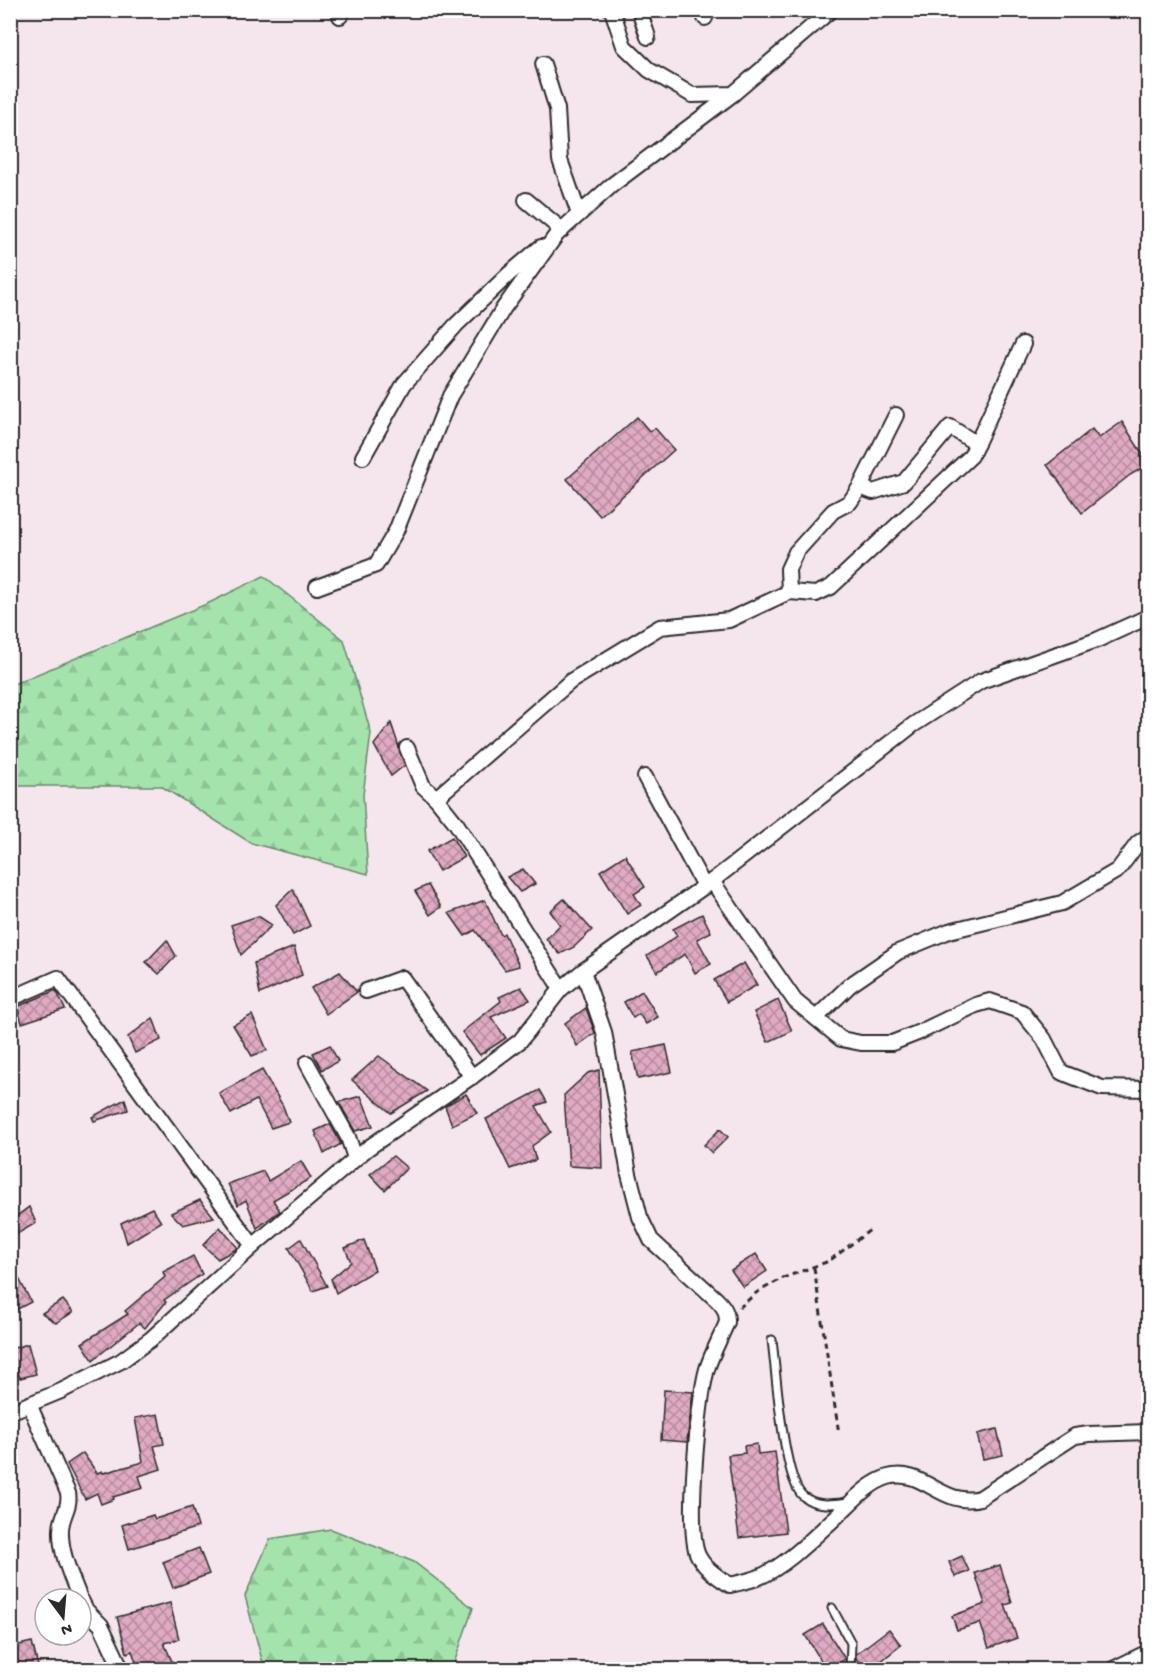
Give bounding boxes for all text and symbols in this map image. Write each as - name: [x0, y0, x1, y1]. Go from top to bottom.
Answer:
- north arrow: [33, 1587, 93, 1647]
- text: N: [58, 1617, 74, 1639]

